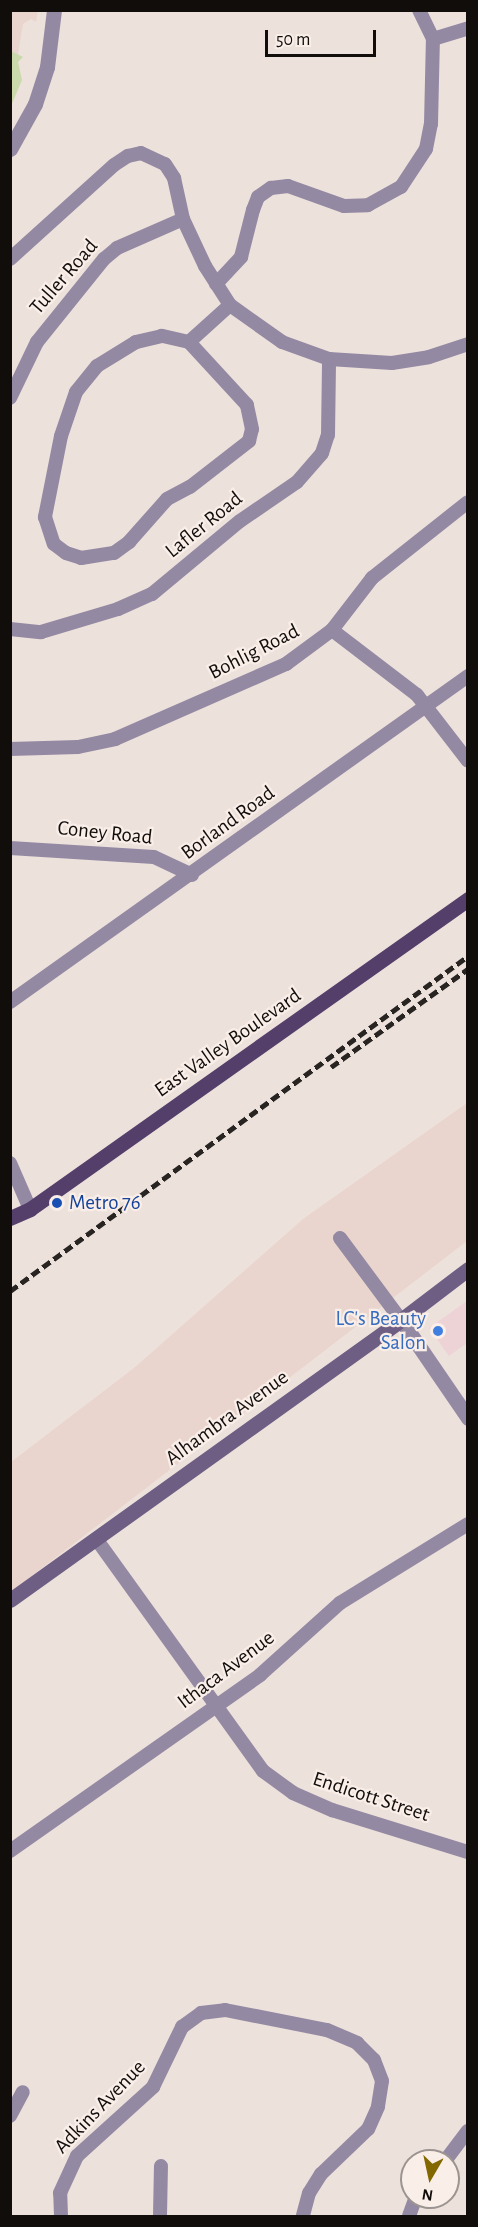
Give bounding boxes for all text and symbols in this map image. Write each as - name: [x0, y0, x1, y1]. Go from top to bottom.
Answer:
- scale bar: [268, 18, 379, 56]
- text: 50 m: [276, 31, 310, 49]
- street label: Tuller Road: [24, 234, 104, 320]
- street label: Lafler Road: [160, 486, 248, 564]
- street label: Bohlig Road: [205, 619, 303, 685]
- street label: Borland Road: [176, 781, 280, 865]
- street label: Coney Road: [56, 815, 154, 851]
- street label: East Valley Boulevard: [150, 983, 306, 1103]
- place label: Metro 76: [69, 1190, 141, 1216]
- marker: Metro 76: [50, 1196, 64, 1210]
- place label: LC's Beauty Salon: [336, 1306, 426, 1356]
- marker: LC's Beauty Salon: [431, 1324, 445, 1338]
- street label: Alhambra Avenue: [161, 1365, 293, 1471]
- street label: Ithaca Avenue: [173, 1625, 279, 1715]
- street label: Endicott Street: [309, 1766, 433, 1828]
- street label: Adkins Avenue: [49, 2055, 151, 2159]
- north arrow: [400, 2149, 460, 2209]
- text: N: [421, 2186, 434, 2204]

